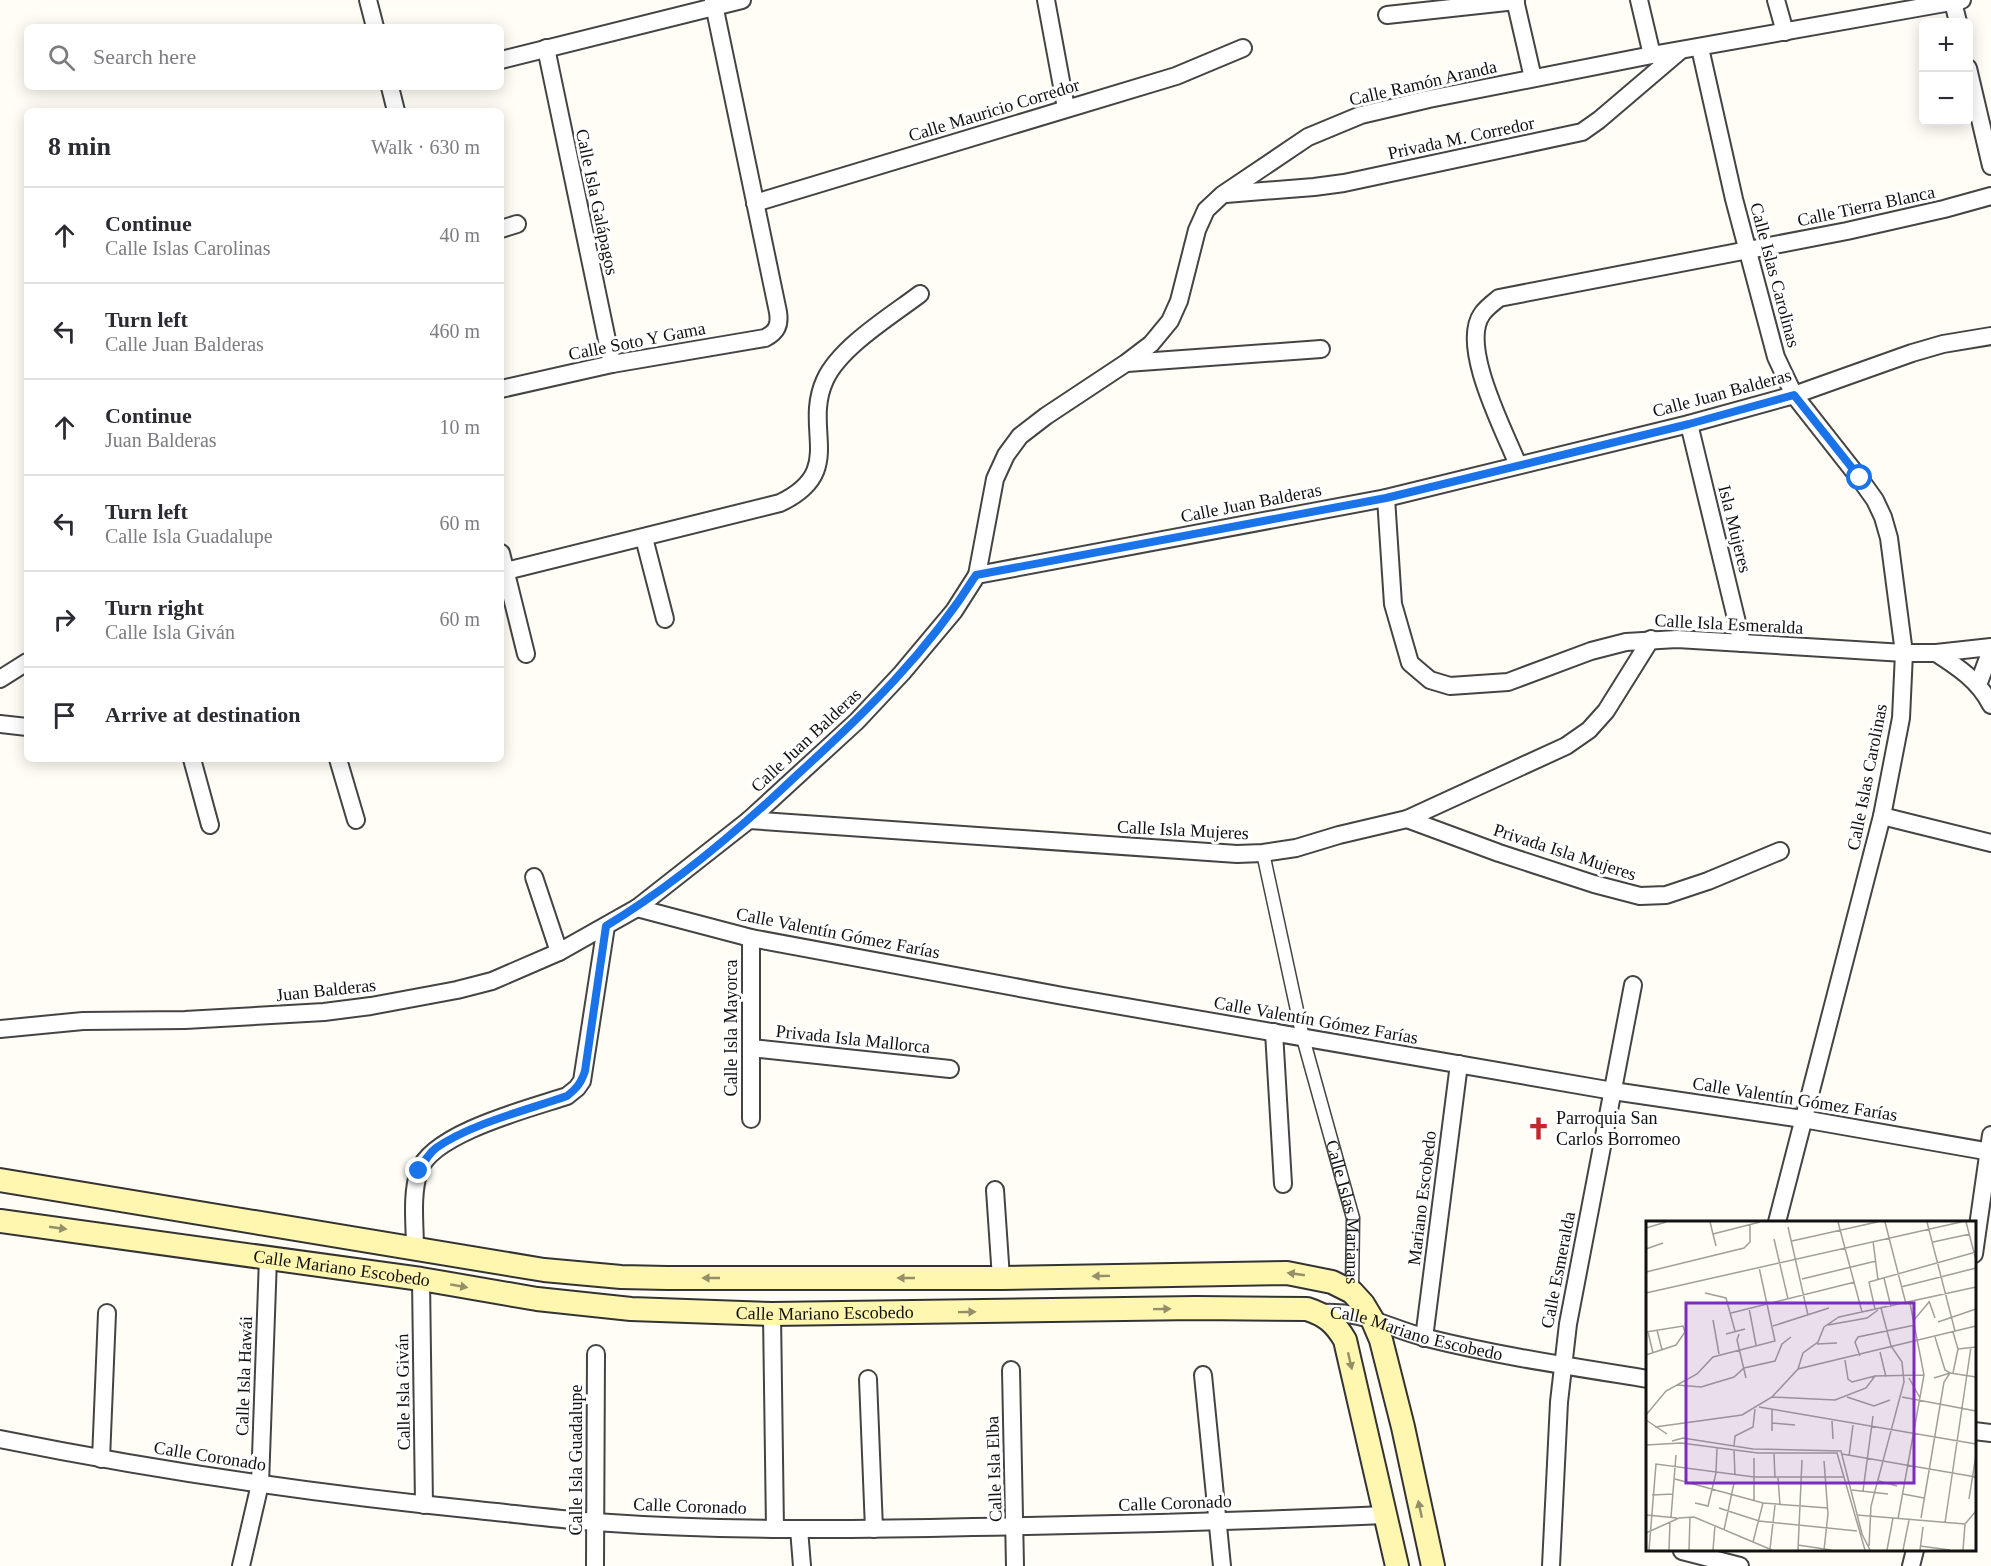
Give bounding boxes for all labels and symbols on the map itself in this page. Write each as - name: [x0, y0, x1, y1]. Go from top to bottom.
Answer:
- street label: Calle Ramón Aranda: [1347, 56, 1499, 110]
- street label: Calle Mauricio Corredor: [906, 74, 1082, 146]
- street label: Privada M. Corredor: [1386, 113, 1536, 163]
- street label: Calle Isla Galápagos: [572, 127, 622, 277]
- street label: Calle Tierra Blanca: [1795, 182, 1937, 230]
- street label: Calle Islas Carolinas: [1746, 200, 1804, 350]
- street label: Calle Soto Y Gama: [567, 318, 707, 364]
- street label: Calle Juan Balderas: [1650, 365, 1794, 421]
- route start: [1846, 464, 1872, 490]
- street label: Calle Juan Balderas: [1179, 480, 1323, 526]
- street label: Isla Mujeres: [1714, 483, 1756, 575]
- street label: Calle Isla Esmeralda: [1654, 610, 1804, 638]
- street label: Calle Juan Balderas: [747, 684, 865, 796]
- street label: Calle Islas Carolinas: [1843, 702, 1891, 852]
- street label: Calle Isla Mujeres: [1117, 817, 1249, 843]
- street label: Privada Isla Mujeres: [1491, 819, 1639, 885]
- street label: Calle Valentín Gómez Farías: [734, 903, 942, 963]
- street label: Calle Isla Mayorca: [721, 960, 741, 1096]
- street label: Juan Balderas: [275, 975, 377, 1005]
- street label: Calle Valentín Gómez Farías: [1212, 992, 1420, 1048]
- street label: Privada Isla Mallorca: [775, 1021, 931, 1057]
- street label: Calle Valentín Gómez Farías: [1691, 1073, 1899, 1125]
- place label: Parroquia San Carlos Borromeo: [1556, 1108, 1680, 1149]
- church icon: Parroquia San Carlos Borromeo: [1525, 1115, 1551, 1141]
- street label: Mariano Escobedo: [1404, 1130, 1440, 1266]
- street label: Calle Islas Marianas: [1322, 1138, 1363, 1285]
- route end: [405, 1157, 431, 1183]
- street label: Calle Esmeralda: [1537, 1210, 1579, 1330]
- inset map: [1646, 1221, 1976, 1551]
- one-way arrow: [49, 1224, 68, 1233]
- street label: Calle Mariano Escobedo: [252, 1246, 432, 1290]
- one-way arrow: [1287, 1270, 1306, 1279]
- one-way arrow: [1092, 1271, 1111, 1280]
- one-way arrow: [702, 1273, 721, 1283]
- one-way arrow: [897, 1273, 916, 1283]
- one-way arrow: [450, 1282, 469, 1291]
- street label: Calle Mariano Escobedo: [735, 1302, 914, 1324]
- street label: Calle Mariano Escobedo: [1329, 1303, 1504, 1364]
- one-way arrow: [1153, 1304, 1172, 1314]
- one-way arrow: [958, 1307, 977, 1316]
- street label: Calle Isla Hawái: [232, 1316, 256, 1436]
- street label: Calle Isla Giván: [392, 1333, 414, 1451]
- one-way arrow: [1346, 1352, 1355, 1371]
- street label: Calle Isla Guadalupe: [566, 1385, 586, 1535]
- street label: Calle Isla Elba: [982, 1416, 1006, 1522]
- street label: Calle Coronado: [152, 1437, 268, 1475]
- street label: Calle Coronado: [1118, 1491, 1232, 1515]
- street label: Calle Coronado: [633, 1494, 747, 1518]
- one-way arrow: [1415, 1500, 1425, 1518]

